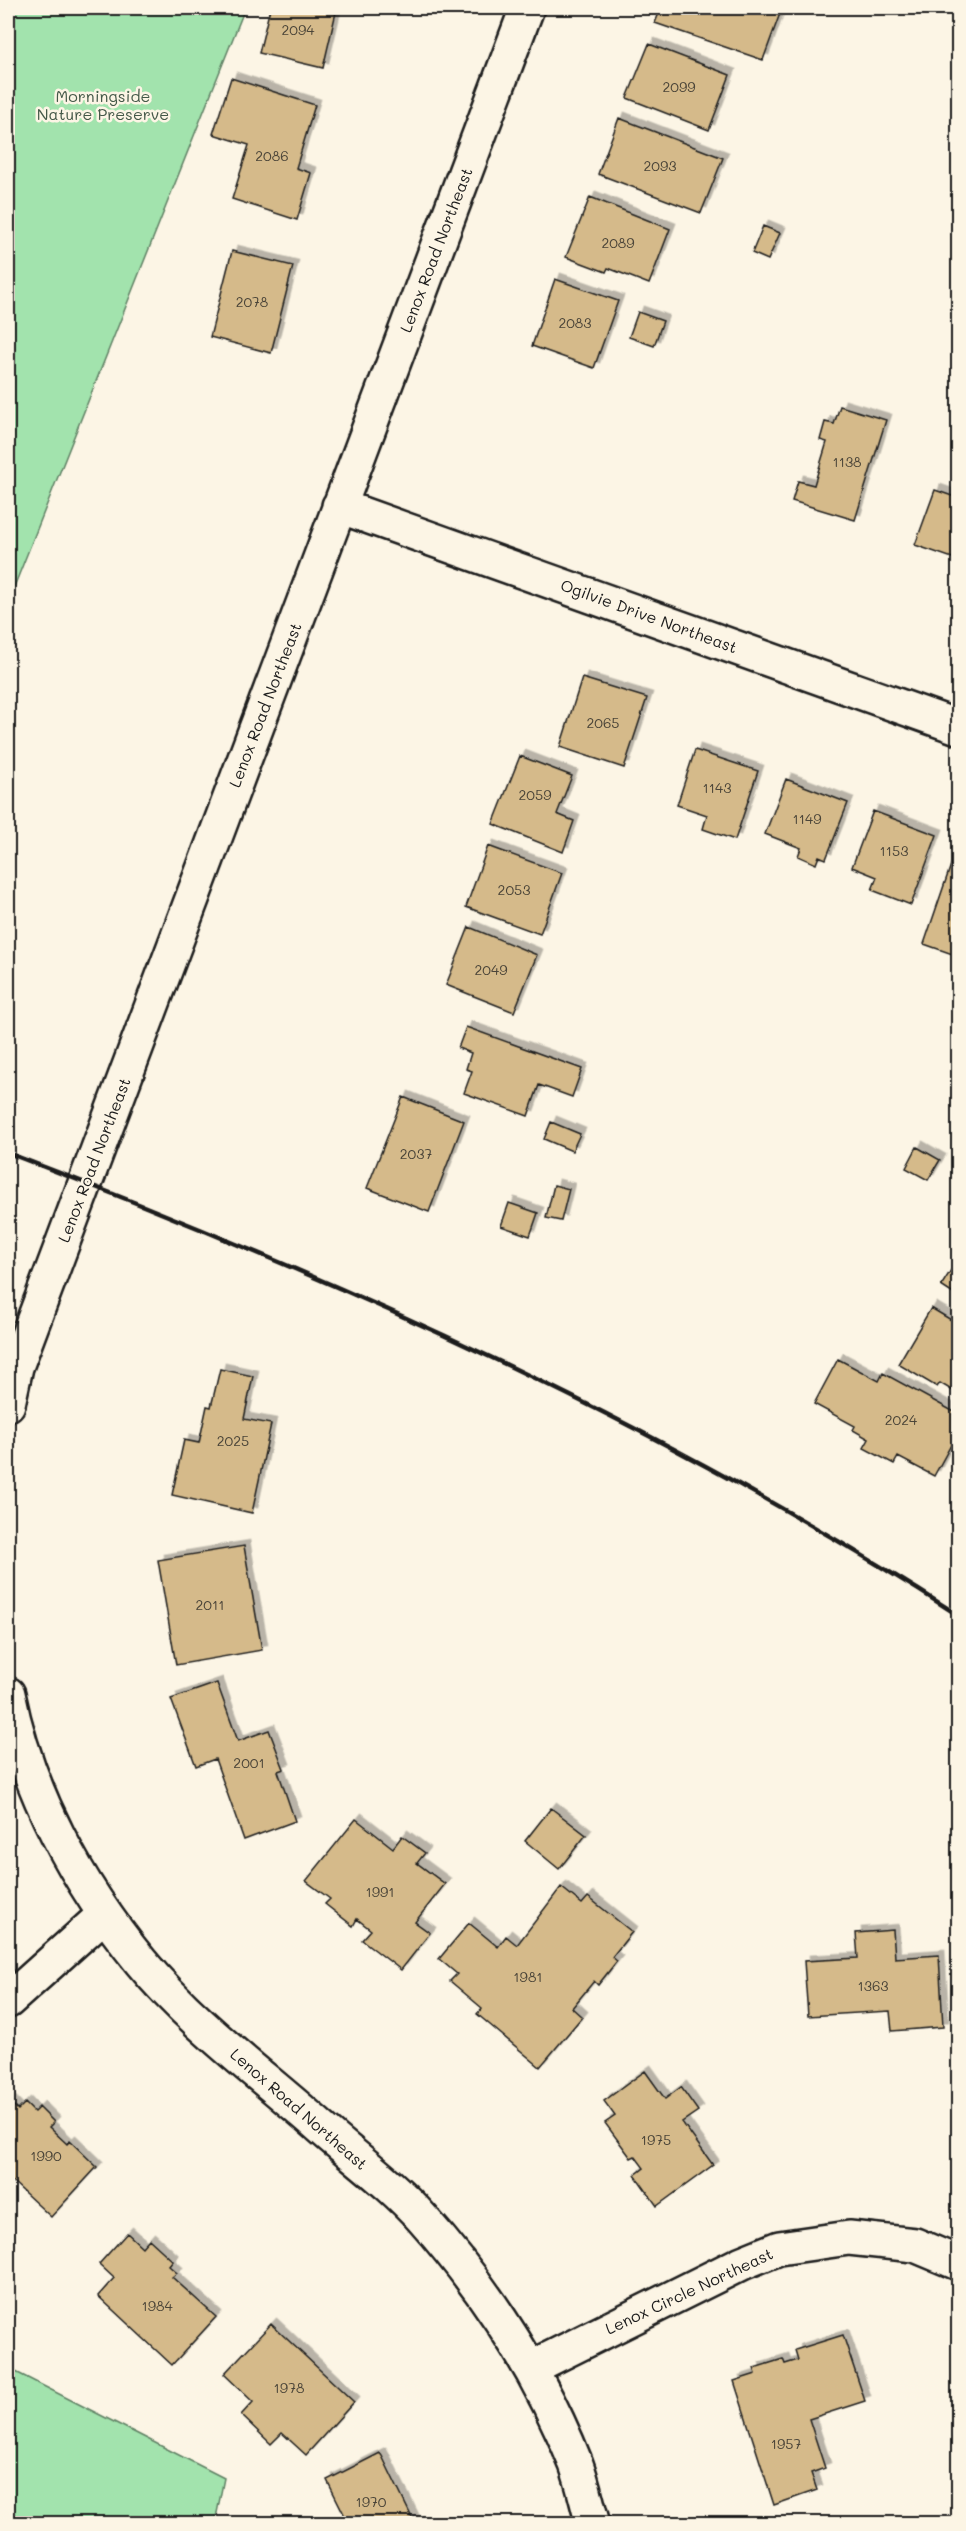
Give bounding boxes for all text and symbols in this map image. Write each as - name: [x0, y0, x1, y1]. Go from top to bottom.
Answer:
- house number: 2094: [282, 20, 315, 39]
- house number: 2099: [663, 77, 695, 96]
- park label: Morningside Nature Preserve: [37, 85, 169, 124]
- house number: 2086: [255, 146, 289, 165]
- house number: 2093: [644, 156, 676, 175]
- street label: Lenox Road Northeast: [394, 164, 477, 335]
- house number: 2089: [601, 233, 635, 252]
- house number: 2078: [236, 292, 268, 311]
- house number: 2083: [558, 313, 592, 332]
- house number: 1138: [832, 452, 862, 471]
- street label: Ogilvie Drive Northeast: [558, 574, 741, 657]
- street label: Lenox Road Northeast: [223, 619, 306, 790]
- house number: 2065: [586, 713, 620, 732]
- house number: 1143: [703, 778, 731, 797]
- house number: 2059: [519, 785, 551, 804]
- house number: 1149: [792, 809, 822, 828]
- house number: 1153: [880, 841, 908, 860]
- house number: 2053: [498, 880, 530, 899]
- house number: 2049: [475, 960, 507, 979]
- street label: Lenox Road Northeast: [52, 1074, 135, 1245]
- house number: 2037: [400, 1144, 432, 1163]
- house number: 2024: [885, 1410, 918, 1429]
- house number: 2025: [217, 1431, 249, 1450]
- house number: 2011: [196, 1595, 224, 1614]
- house number: 2001: [233, 1753, 265, 1772]
- house number: 1991: [365, 1882, 395, 1901]
- house number: 1981: [513, 1967, 543, 1986]
- house number: 1363: [857, 1976, 889, 1995]
- street label: Lenox Road Northeast: [226, 2043, 372, 2174]
- house number: 1975: [641, 2130, 671, 2149]
- house number: 1990: [30, 2146, 62, 2165]
- street label: Lenox Circle Northeast: [602, 2242, 776, 2339]
- house number: 1984: [141, 2296, 173, 2315]
- house number: 1978: [274, 2378, 304, 2397]
- house number: 1957: [771, 2434, 801, 2453]
- house number: 1970: [356, 2492, 387, 2511]

